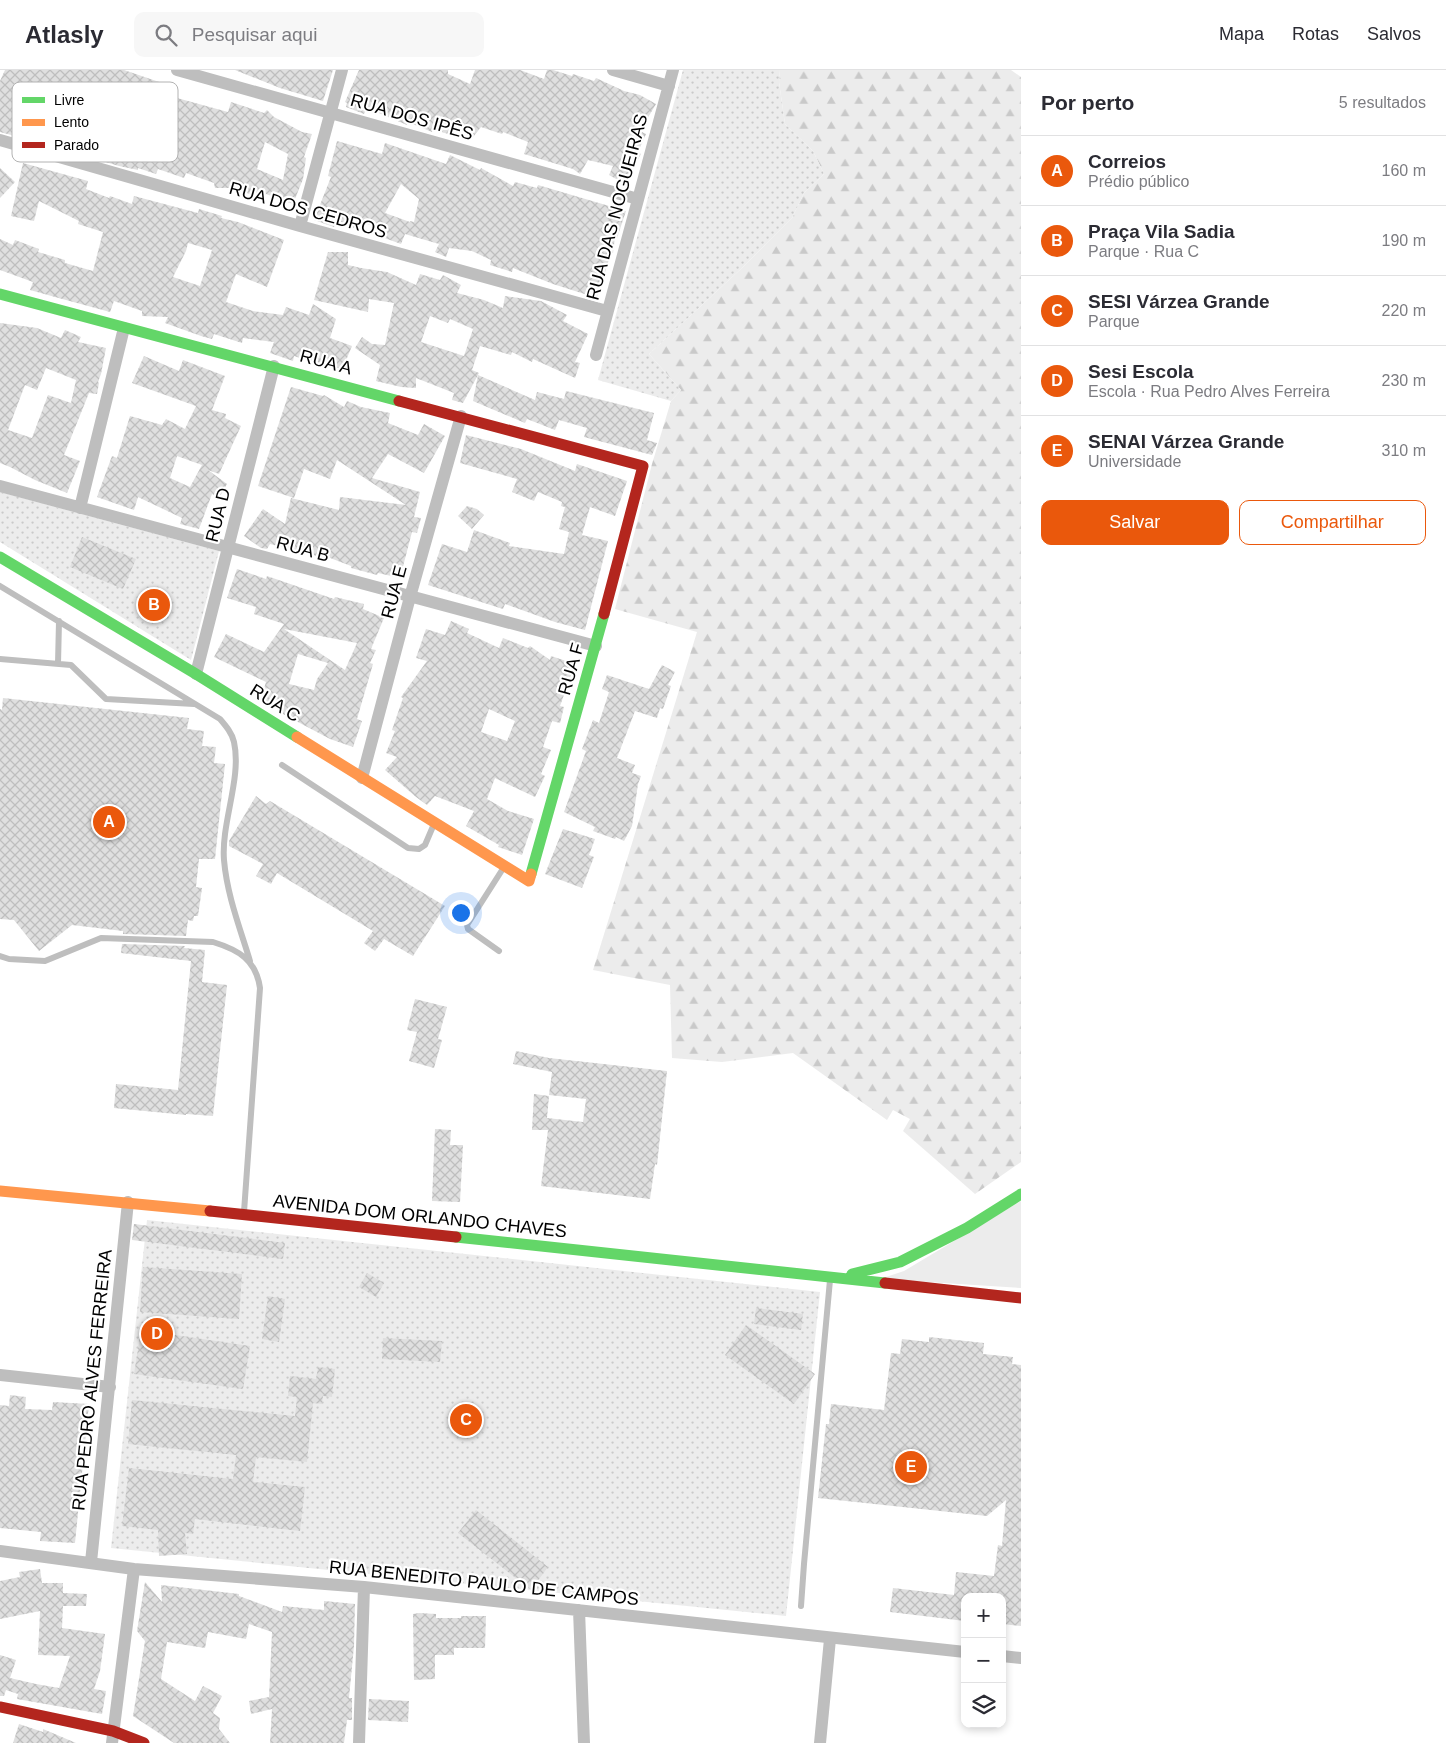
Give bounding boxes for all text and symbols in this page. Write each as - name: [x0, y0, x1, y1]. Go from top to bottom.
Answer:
- search box: [134, 12, 484, 57]
- text: Atlasly: [25, 21, 104, 48]
- icon: search: [152, 21, 180, 49]
- text: Pesquisar aqui: [192, 24, 317, 45]
- text: Mapa: [1219, 24, 1264, 44]
- text: Rotas: [1292, 24, 1339, 44]
- text: Salvos: [1367, 24, 1421, 44]
- legend: [12, 82, 178, 162]
- street label: RUA DOS IPÊS: [348, 90, 476, 144]
- text: Por perto: [1041, 91, 1134, 114]
- text: Livre: [54, 92, 85, 108]
- text: 5 resultados: [1339, 94, 1426, 111]
- street label: RUA DAS NOGUEIRAS: [582, 112, 652, 302]
- text: Lento: [54, 114, 89, 130]
- text: Parado: [54, 137, 99, 153]
- text: Correios: [1088, 151, 1166, 172]
- text: A: [1051, 162, 1063, 179]
- text: 160 m: [1382, 162, 1426, 179]
- text: Prédio público: [1088, 173, 1189, 190]
- street label: RUA DOS CEDROS: [227, 178, 389, 242]
- text: Praça Vila Sadia: [1088, 221, 1234, 242]
- text: B: [1051, 232, 1063, 249]
- text: 190 m: [1382, 232, 1426, 249]
- text: Parque · Rua C: [1088, 243, 1199, 260]
- text: SESI Várzea Grande: [1088, 291, 1270, 312]
- text: C: [1051, 302, 1063, 319]
- text: 220 m: [1382, 302, 1426, 319]
- text: Parque: [1088, 313, 1140, 330]
- street label: RUA A: [298, 345, 354, 379]
- text: Sesi Escola: [1088, 361, 1194, 382]
- text: D: [1051, 372, 1063, 389]
- text: 230 m: [1382, 372, 1426, 389]
- text: Escola · Rua Pedro Alves Ferreira: [1088, 383, 1330, 400]
- text: SENAI Várzea Grande: [1088, 431, 1284, 452]
- text: E: [1052, 442, 1062, 459]
- text: 310 m: [1382, 442, 1426, 459]
- text: Universidade: [1088, 453, 1181, 470]
- street label: RUA D: [202, 486, 234, 544]
- button: Salvar: [1041, 500, 1229, 545]
- button: Compartilhar: [1239, 500, 1426, 545]
- street label: RUA B: [274, 532, 332, 566]
- street label: RUA E: [377, 563, 411, 621]
- pin: B: [138, 586, 170, 624]
- street label: RUA F: [554, 641, 588, 697]
- street label: RUA C: [246, 680, 304, 726]
- pin: A: [93, 803, 125, 841]
- your location: [448, 900, 474, 926]
- street label: AVENIDA DOM ORLANDO CHAVES: [272, 1191, 568, 1241]
- street label: RUA PEDRO ALVES FERREIRA: [68, 1248, 116, 1512]
- pin: D: [141, 1315, 173, 1353]
- pin: C: [450, 1401, 482, 1439]
- pin: E: [895, 1448, 927, 1486]
- street label: RUA BENEDITO PAULO DE CAMPOS: [328, 1557, 640, 1609]
- map controls: [961, 1593, 1006, 1728]
- button: +: [961, 1593, 1006, 1638]
- button: −: [961, 1638, 1006, 1683]
- button: layers: [961, 1683, 1006, 1728]

